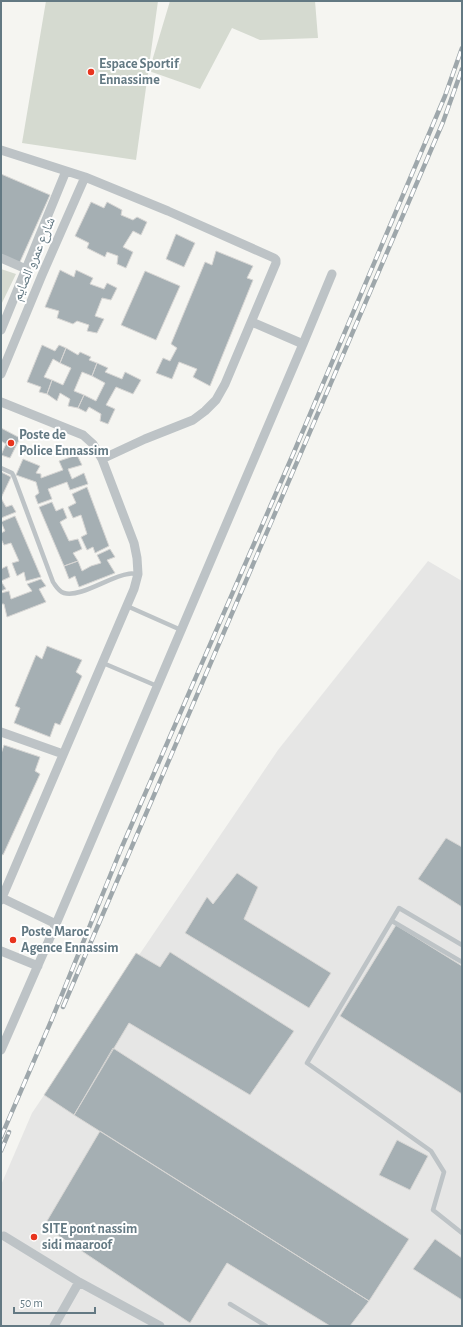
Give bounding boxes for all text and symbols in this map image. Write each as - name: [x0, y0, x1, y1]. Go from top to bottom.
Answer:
- place label: Espace Sportif Ennassime: [99, 57, 180, 87]
- marker: Espace Sportif Ennassime: [86, 67, 96, 77]
- street label: شارع عمرو الصايم: [10, 215, 60, 304]
- place label: Poste de Police Ennassim: [19, 428, 109, 458]
- marker: Poste de Police Ennassim: [6, 438, 16, 448]
- place label: Poste Maroc Agence Ennassim: [21, 925, 119, 955]
- marker: Poste Maroc Agence Ennassim: [8, 935, 18, 945]
- place label: SITE pont nassim sidi maaroof: [42, 1222, 137, 1252]
- marker: SITE pont nassim sidi maaroof: [29, 1232, 39, 1242]
- scale bar: [14, 1289, 95, 1315]
- text: 50 m: [20, 1297, 43, 1309]

